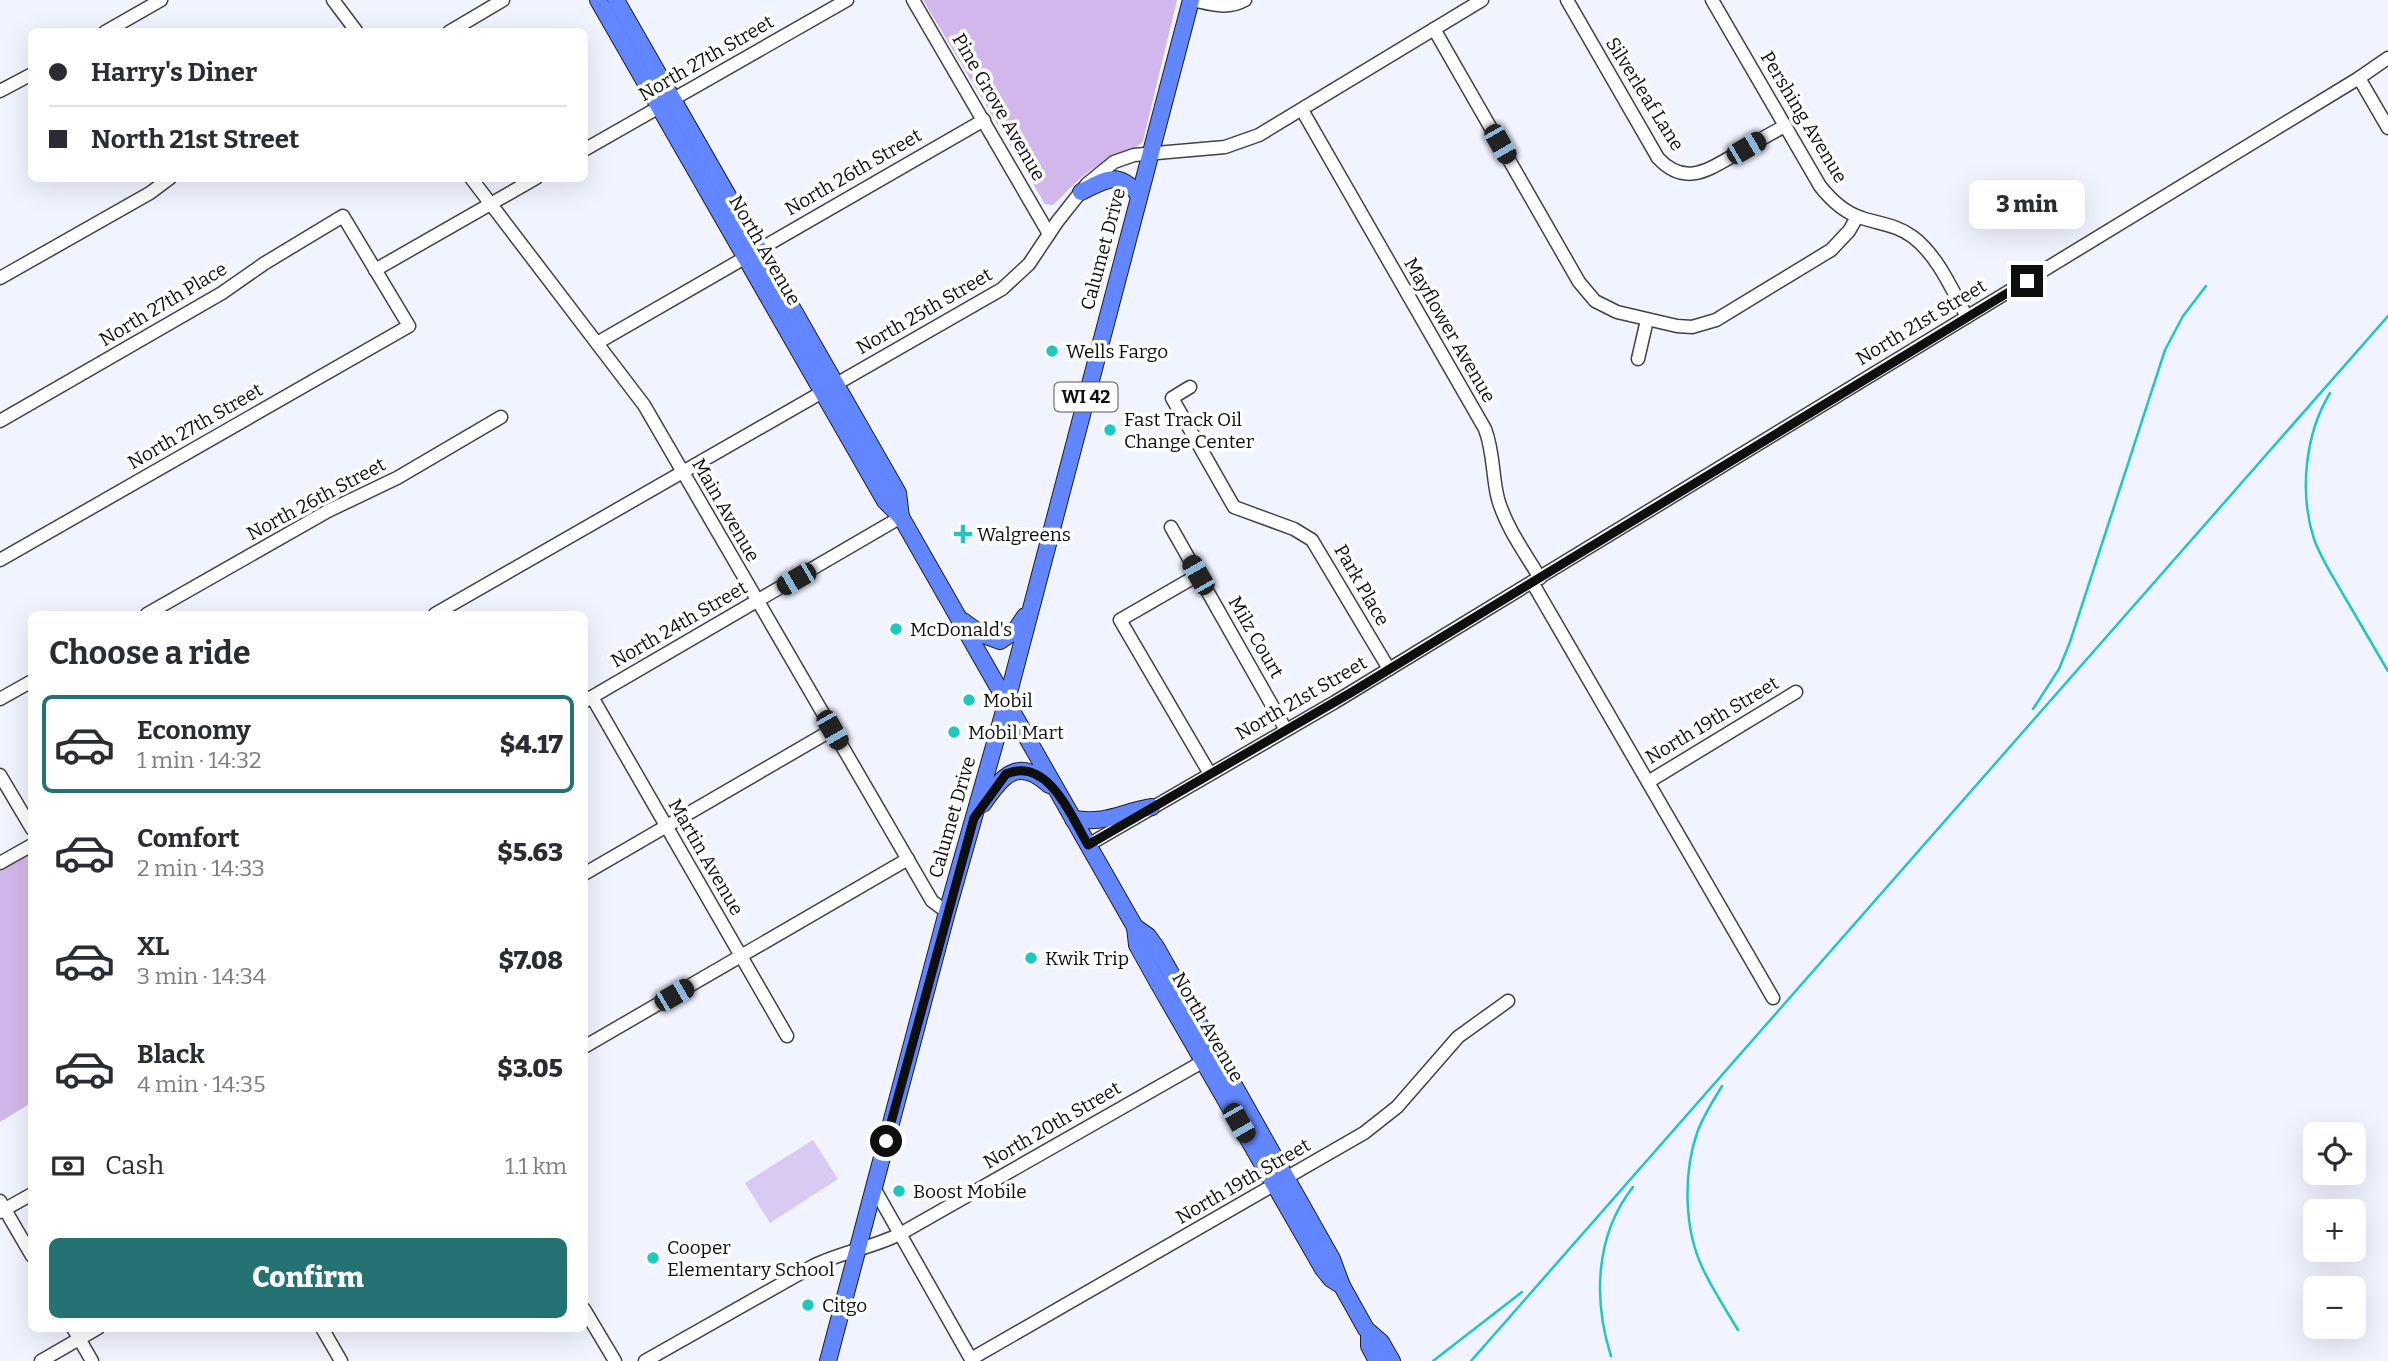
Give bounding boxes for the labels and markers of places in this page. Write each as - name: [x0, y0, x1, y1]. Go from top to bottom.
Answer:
- place label: Wells Fargo: [1066, 340, 1168, 363]
- marker: Wells Fargo: [1044, 343, 1060, 359]
- place label: Fast Track Oil Change Center: [1124, 408, 1255, 453]
- marker: Fast Track Oil Change Center: [1102, 422, 1118, 438]
- place label: Walgreens: [977, 523, 1071, 546]
- marker: Walgreens: [955, 526, 971, 542]
- place label: McDonald's: [910, 618, 1012, 641]
- marker: McDonald's: [888, 621, 904, 637]
- place label: Mobil: [983, 689, 1033, 712]
- marker: Mobil: [961, 692, 977, 708]
- place label: Mobil Mart: [968, 721, 1064, 744]
- marker: Mobil Mart: [946, 724, 962, 740]
- place label: Kwik Trip: [1045, 947, 1129, 970]
- marker: Kwik Trip: [1023, 950, 1039, 966]
- place label: Boost Mobile: [913, 1180, 1027, 1203]
- marker: Boost Mobile: [891, 1183, 907, 1199]
- place label: Cooper Elementary School: [667, 1236, 834, 1281]
- marker: Cooper Elementary School: [645, 1250, 661, 1266]
- place label: Citgo: [822, 1294, 867, 1317]
- marker: Citgo: [800, 1297, 816, 1313]

